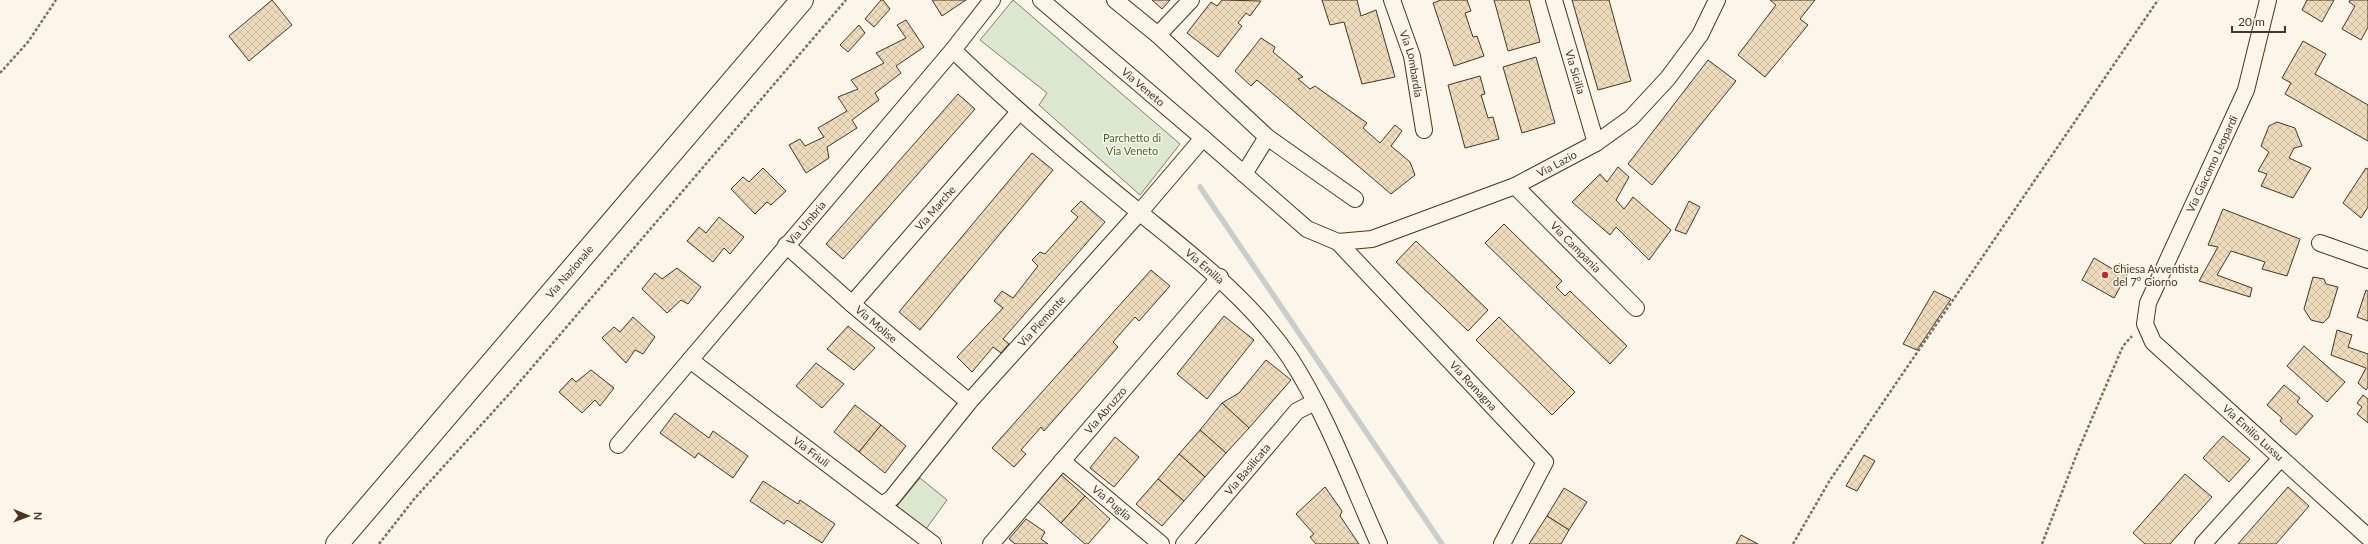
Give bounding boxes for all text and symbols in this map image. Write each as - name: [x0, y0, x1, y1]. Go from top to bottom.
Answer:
- scale bar: [2232, 8, 2285, 34]
- text: 20 m: [2238, 14, 2265, 29]
- street label: Via Lombardia: [1397, 28, 1426, 98]
- street label: Via Sicilia: [1563, 48, 1588, 96]
- street label: Via Veneto: [1119, 65, 1168, 108]
- street label: Via Giacomo Leopardi: [2183, 113, 2240, 214]
- park label: Parchetto di Via Veneto: [1103, 131, 1161, 157]
- street label: Via Lazio: [1534, 147, 1579, 179]
- street label: Via Marche: [912, 183, 958, 233]
- street label: Via Umbria: [784, 198, 828, 247]
- street label: Via Campania: [1548, 219, 1604, 275]
- street label: Via Nazionale: [543, 242, 596, 301]
- street label: Via Emilia: [1183, 246, 1227, 286]
- place label: Chiesa Avventista del 7° Giorno: [2113, 262, 2199, 288]
- marker: Chiesa Avventista del 7° Giorno: [2100, 270, 2110, 280]
- street label: Via Piemonte: [1015, 292, 1068, 349]
- street label: Via Molise: [853, 303, 900, 345]
- street label: Via Romagna: [1447, 358, 1500, 413]
- street label: Via Abruzzo: [1081, 384, 1129, 436]
- street label: Via Emilio Lussu: [2220, 401, 2286, 463]
- street label: Via Friuli: [791, 433, 833, 469]
- street label: Via Basilicata: [1222, 441, 1273, 497]
- street label: Via Puglia: [1090, 482, 1135, 523]
- north arrow: [8, 496, 48, 536]
- text: N: [32, 512, 45, 521]

